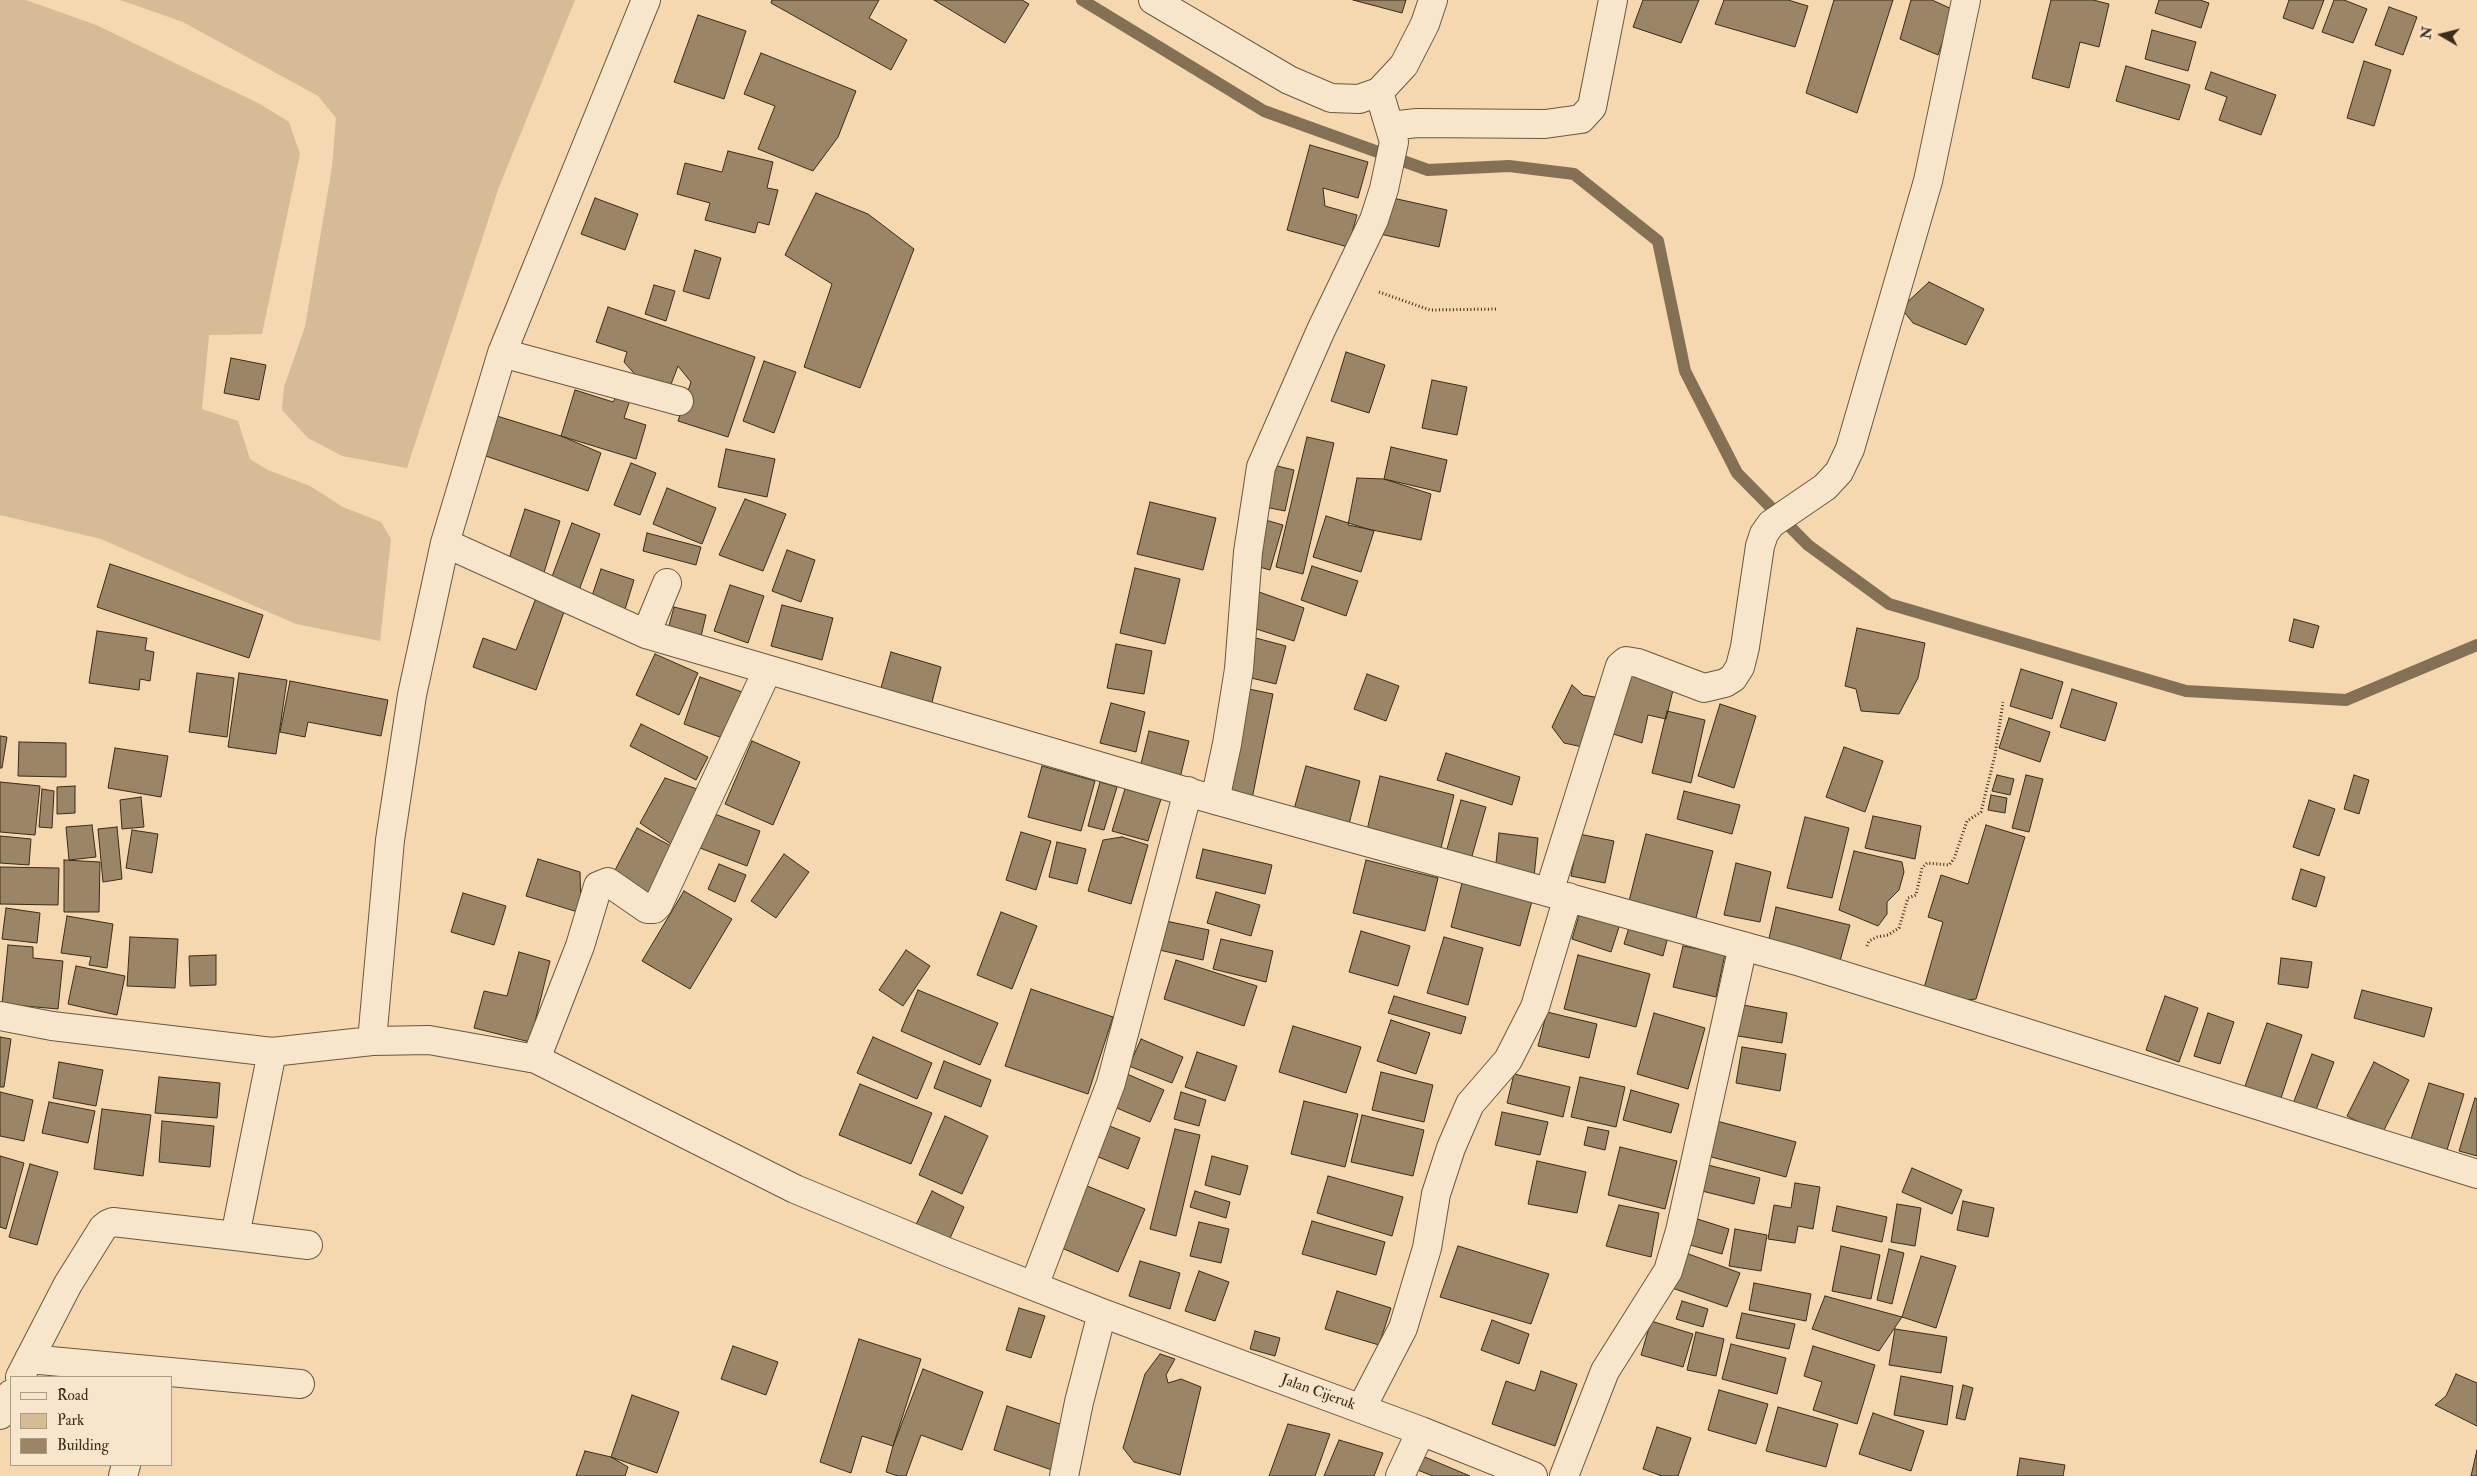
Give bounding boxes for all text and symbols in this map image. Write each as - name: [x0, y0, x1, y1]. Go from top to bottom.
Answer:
- north arrow: [2417, 10, 2467, 60]
- text: N: [2417, 25, 2436, 40]
- street label: Jalan Cijeruk: [1278, 1371, 1358, 1415]
- legend: [10, 1376, 172, 1466]
- text: Road: [57, 1386, 88, 1405]
- text: Park: [57, 1411, 84, 1430]
- text: Building: [57, 1436, 109, 1455]

